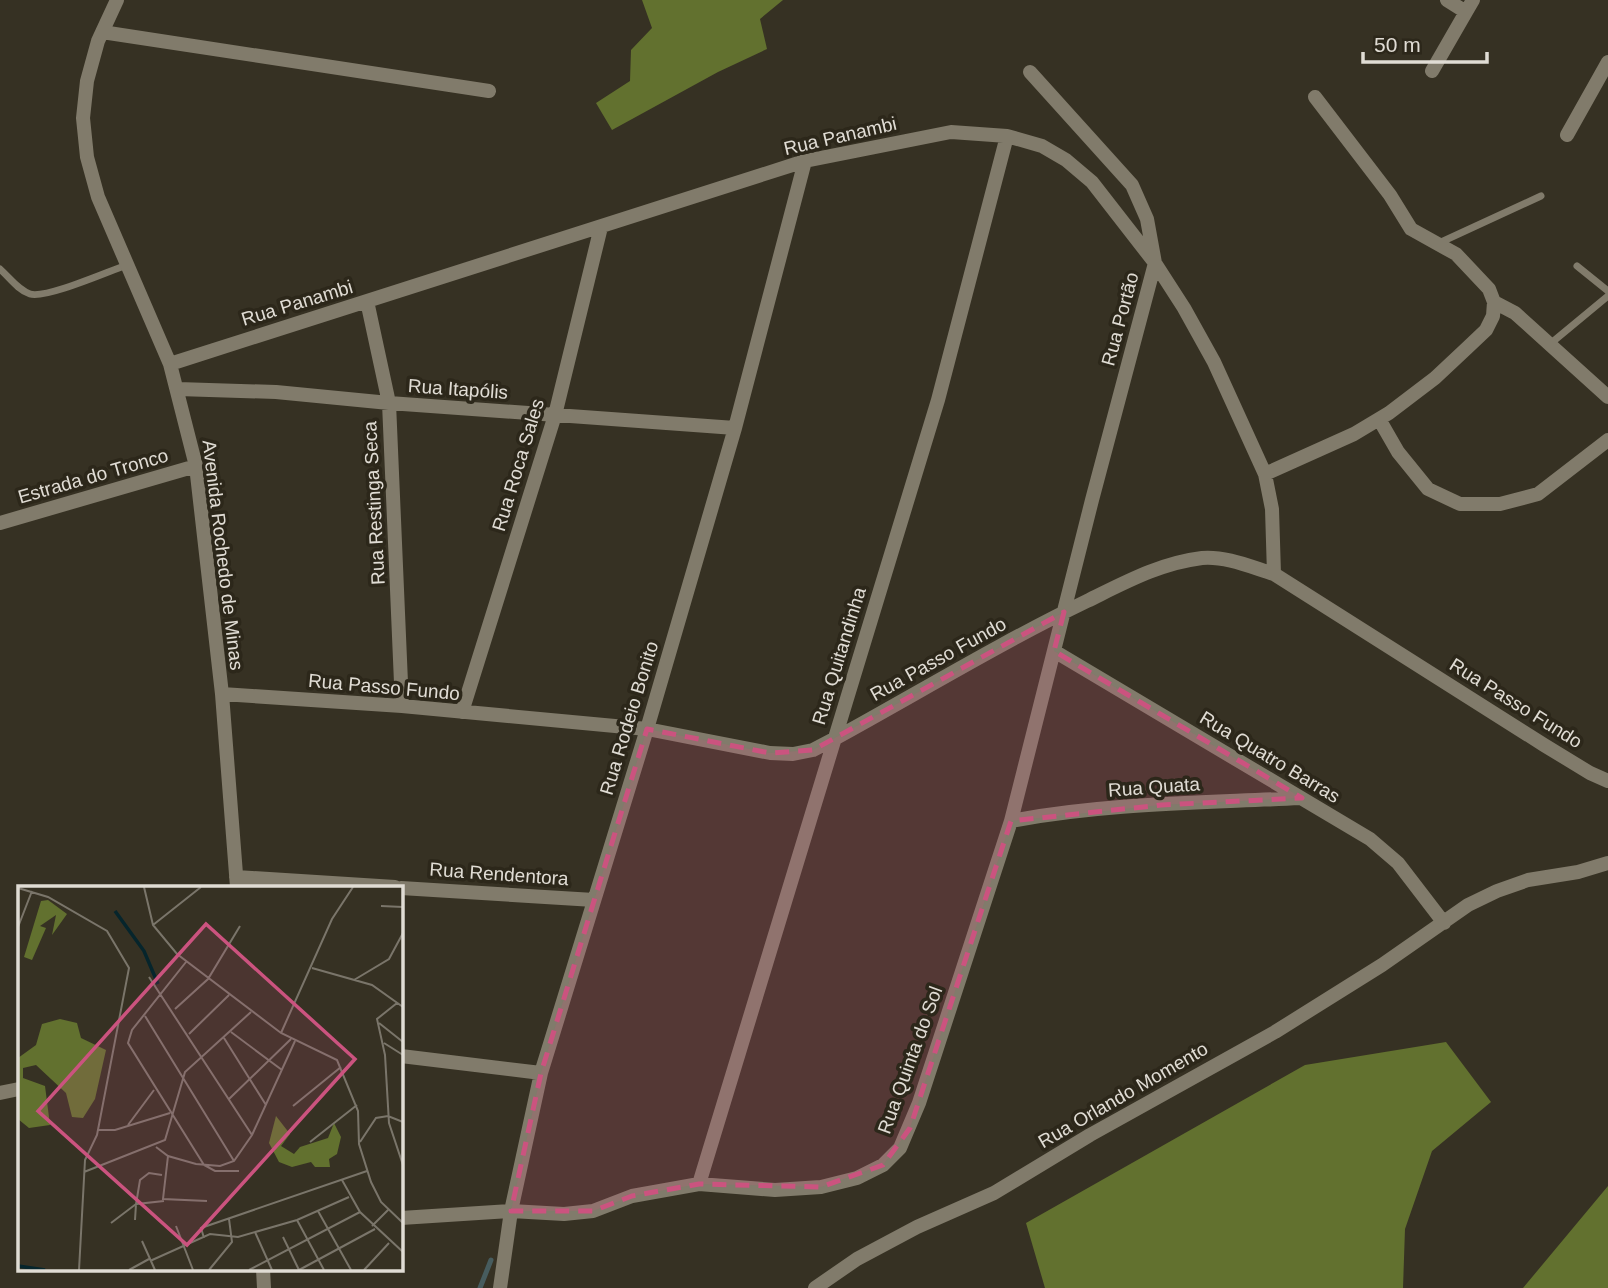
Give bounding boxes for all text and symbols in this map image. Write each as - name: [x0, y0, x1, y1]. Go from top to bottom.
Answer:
- scale bar: [1363, 21, 1487, 65]
- text: 50 m: [1374, 33, 1421, 56]
- street label: Rua Panambi: [782, 113, 898, 159]
- street label: Rua Portão: [1097, 270, 1143, 368]
- street label: Rua Panambi: [239, 276, 355, 330]
- street label: Rua Itapólis: [407, 375, 509, 403]
- street label: Rua Roca Sales: [488, 396, 548, 534]
- street label: Rua Restinga Seca: [359, 420, 389, 585]
- street label: Avenida Rochedo de Minas: [198, 439, 248, 671]
- street label: Estrada do Tronco: [15, 445, 171, 507]
- street label: Rua Quitandinha: [808, 584, 870, 727]
- street label: Rua Passo Fundo: [866, 613, 1010, 705]
- street label: Rua Rodeio Bonito: [596, 639, 662, 797]
- street label: Rua Passo Fundo: [1446, 654, 1586, 752]
- street label: Rua Passo Fundo: [307, 670, 461, 704]
- street label: Rua Quatro Barras: [1196, 707, 1344, 807]
- street label: Rua Quata: [1107, 773, 1201, 801]
- street label: Rua Rendentora: [429, 859, 570, 889]
- inset map: [18, 886, 402, 1270]
- street label: Rua Quinta do Sol: [874, 983, 946, 1137]
- street label: Rua Orlando Momento: [1035, 1038, 1211, 1152]

